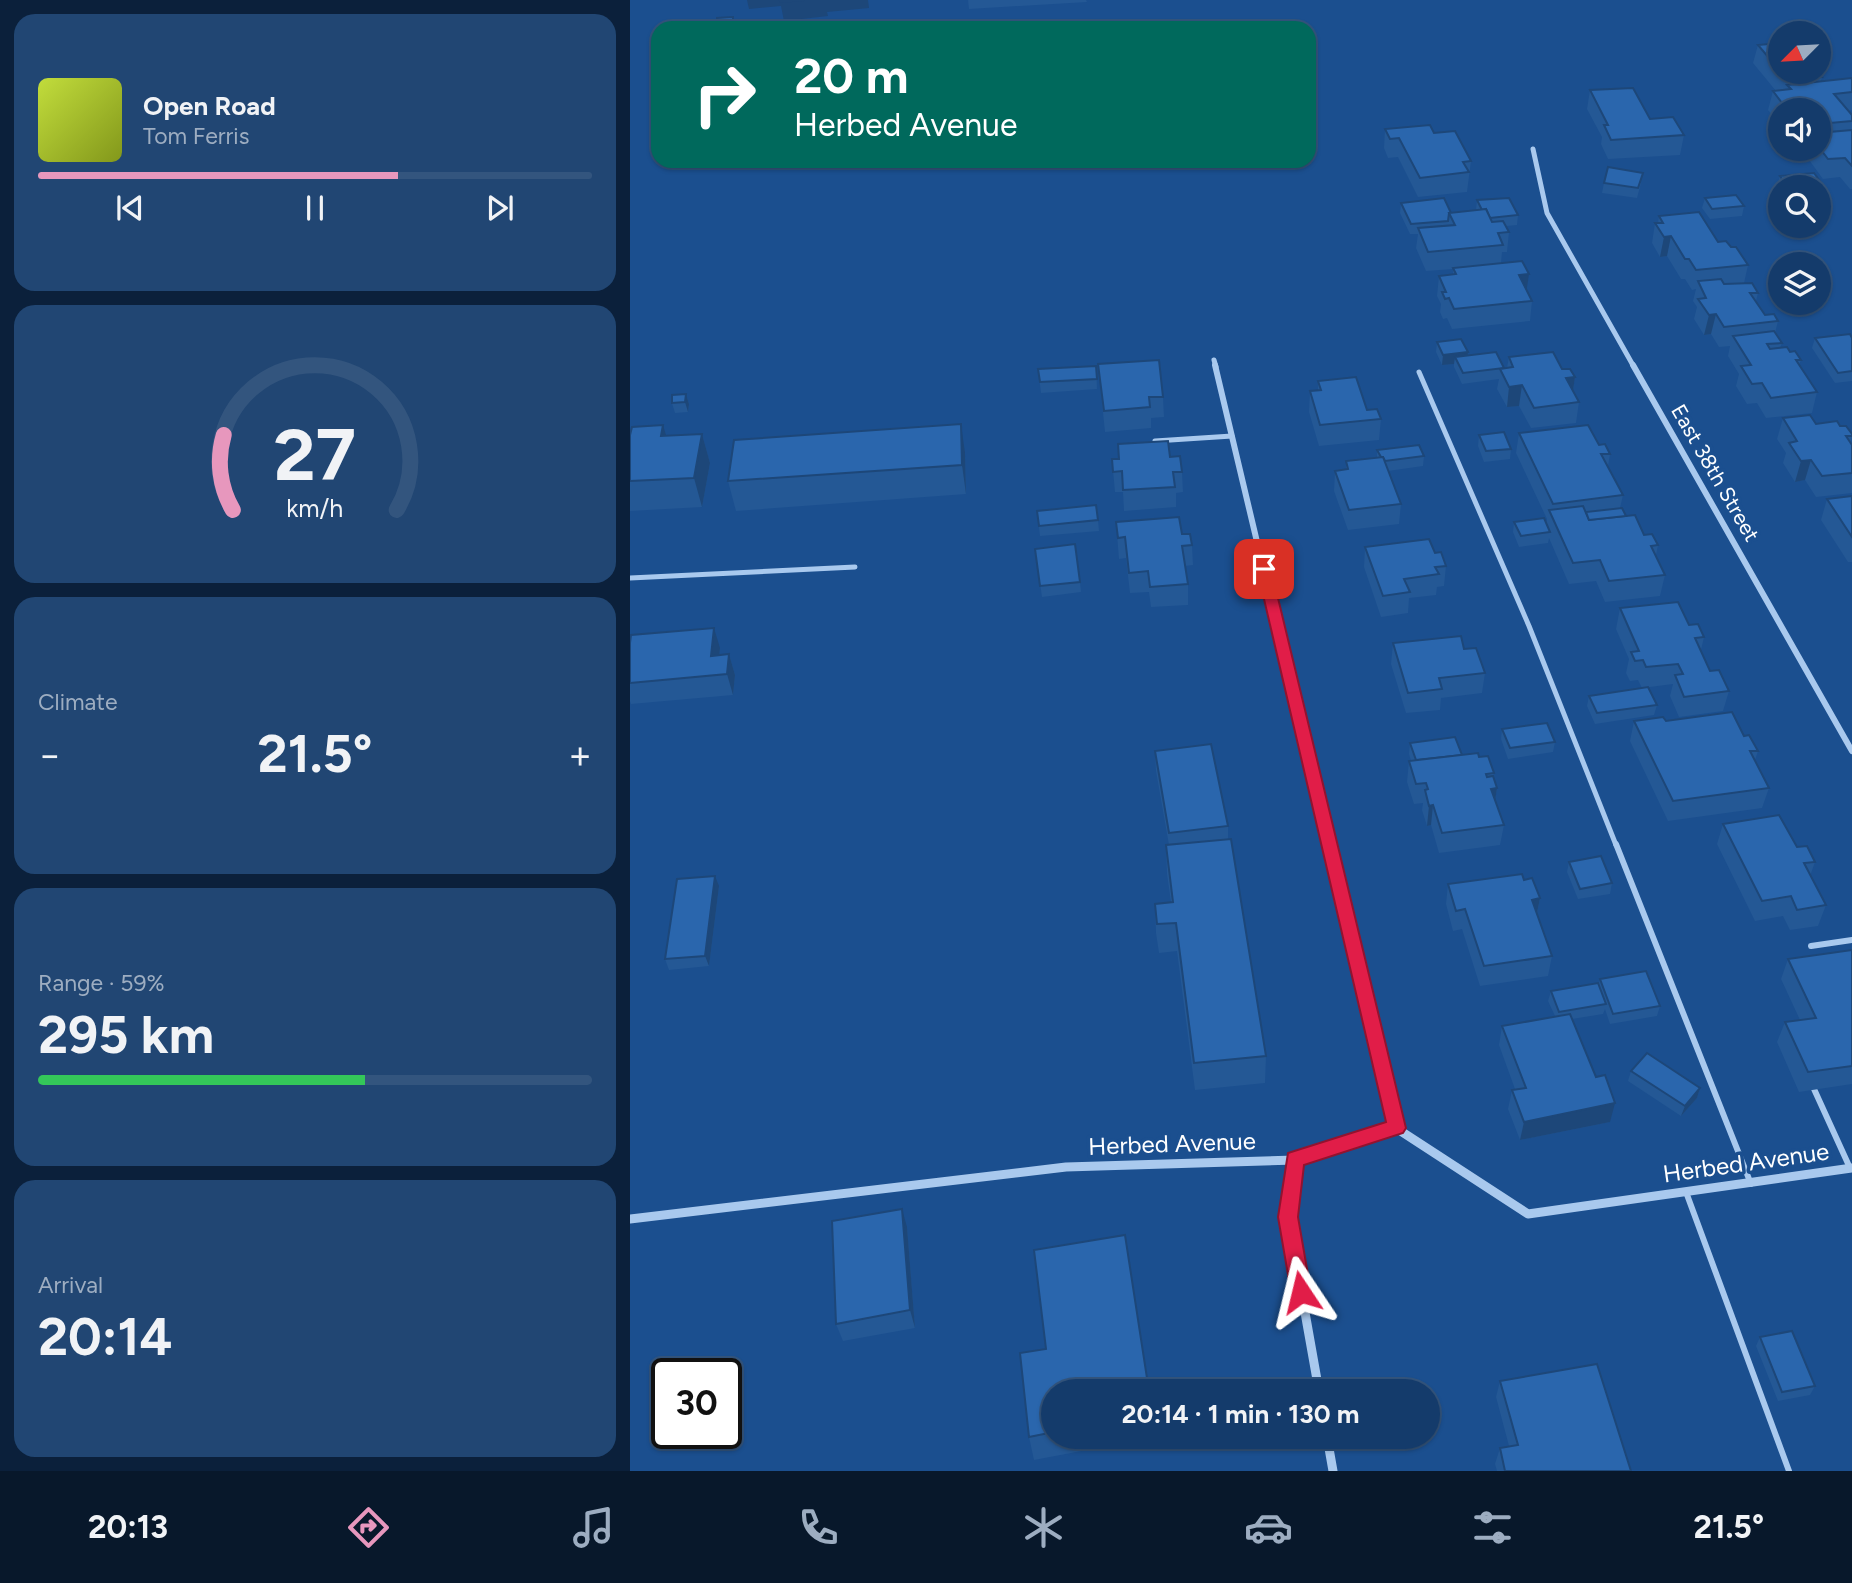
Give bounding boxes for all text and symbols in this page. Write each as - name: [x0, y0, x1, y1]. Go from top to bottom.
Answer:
- north arrow: [1768, 21, 1830, 84]
- map controls: [1768, 21, 1831, 315]
- text: 20 m: [794, 46, 909, 105]
- icon: right: [679, 49, 770, 140]
- text: Open Road: [143, 90, 276, 122]
- button: sound: [1768, 98, 1831, 161]
- text: Herbed Avenue: [794, 106, 1017, 144]
- text: Tom Ferris: [143, 122, 249, 150]
- button: search: [1768, 175, 1831, 238]
- icon: previous: [111, 189, 149, 227]
- icon: pause: [296, 189, 334, 227]
- icon: next: [481, 189, 519, 227]
- button: layers: [1768, 252, 1831, 315]
- street label: East 38th Street: [1666, 400, 1765, 546]
- text: 27: [274, 412, 356, 499]
- text: km/h: [286, 493, 344, 523]
- pin: [1234, 539, 1294, 599]
- icon: arrive: [1245, 550, 1283, 588]
- text: Climate: [38, 688, 117, 716]
- text: 21.5°: [258, 723, 372, 785]
- text: −: [38, 732, 62, 778]
- text: +: [568, 732, 592, 778]
- text: Range · 59%: [38, 969, 165, 997]
- text: 295 km: [38, 1004, 214, 1066]
- street label: Herbed Avenue: [1088, 1126, 1256, 1161]
- street label: Herbed Avenue: [1661, 1136, 1831, 1189]
- position arrow: [1264, 1255, 1338, 1329]
- text: Arrival: [38, 1271, 103, 1299]
- text: 20:14: [38, 1306, 172, 1368]
- speed limit sign: 30: [651, 1358, 742, 1449]
- text: 20:14 · 1 min · 130 m: [1122, 1398, 1359, 1430]
- icon: directions: [344, 1503, 393, 1552]
- icon: music: [569, 1503, 618, 1552]
- icon: phone: [794, 1503, 843, 1552]
- icon: climate: [1019, 1503, 1068, 1552]
- icon: car: [1244, 1503, 1293, 1552]
- icon: filters: [1468, 1503, 1517, 1552]
- text: 20:13: [88, 1508, 168, 1546]
- text: 21.5°: [1693, 1508, 1764, 1546]

